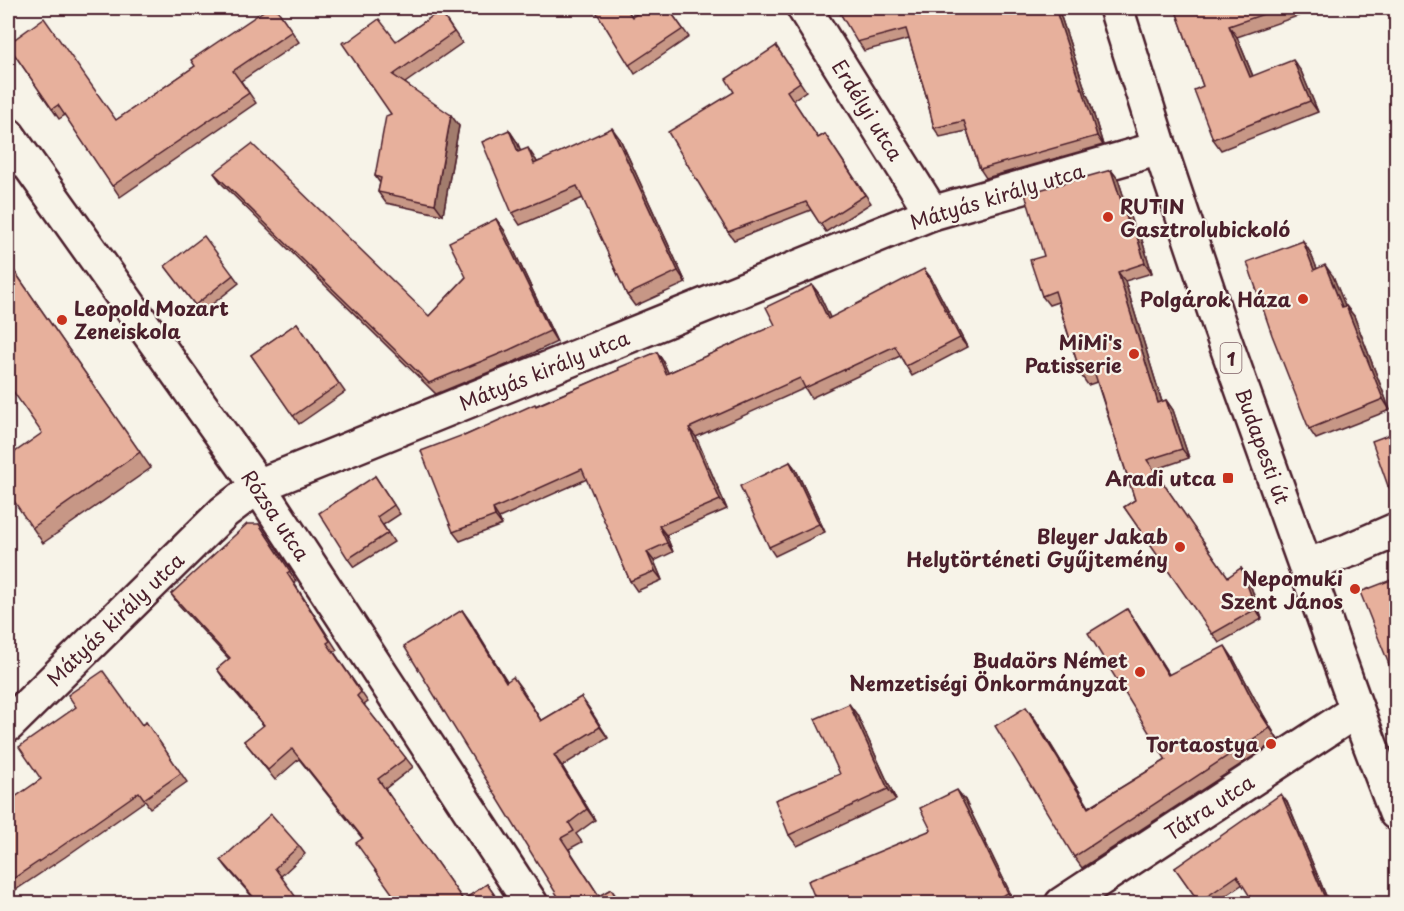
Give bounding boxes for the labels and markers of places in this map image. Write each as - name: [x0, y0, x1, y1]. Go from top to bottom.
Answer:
- place label: RUTIN Gasztrolubickoló: [1120, 191, 1290, 244]
- marker: RUTIN Gasztrolubickoló: [1101, 210, 1115, 224]
- place label: Polgárok Háza: [1140, 284, 1291, 314]
- marker: Polgárok Háza: [1296, 292, 1310, 306]
- place label: Leopold Mozart Zeneiskola: [74, 293, 229, 346]
- marker: Leopold Mozart Zeneiskola: [55, 313, 69, 327]
- place label: MiMi's Patisserie: [1025, 327, 1122, 380]
- marker: MiMi's Patisserie: [1127, 347, 1141, 361]
- place label: Aradi utca: [1105, 463, 1216, 493]
- marker: Aradi utca: [1221, 471, 1235, 485]
- place label: Bleyer Jakab Helytörténeti Gyűjtemény: [906, 521, 1168, 574]
- marker: Bleyer Jakab Helytörténeti Gyűjtemény: [1173, 540, 1187, 554]
- place label: Nepomuki Szent János: [1220, 563, 1343, 616]
- marker: Nepomuki Szent János: [1348, 582, 1362, 596]
- place label: Budaörs Német Nemzetiségi Önkormányzat: [849, 645, 1128, 698]
- marker: Budaörs Német Nemzetiségi Önkormányzat: [1133, 665, 1147, 679]
- place label: Tortaostya: [1146, 729, 1259, 759]
- marker: Tortaostya: [1264, 737, 1278, 751]

